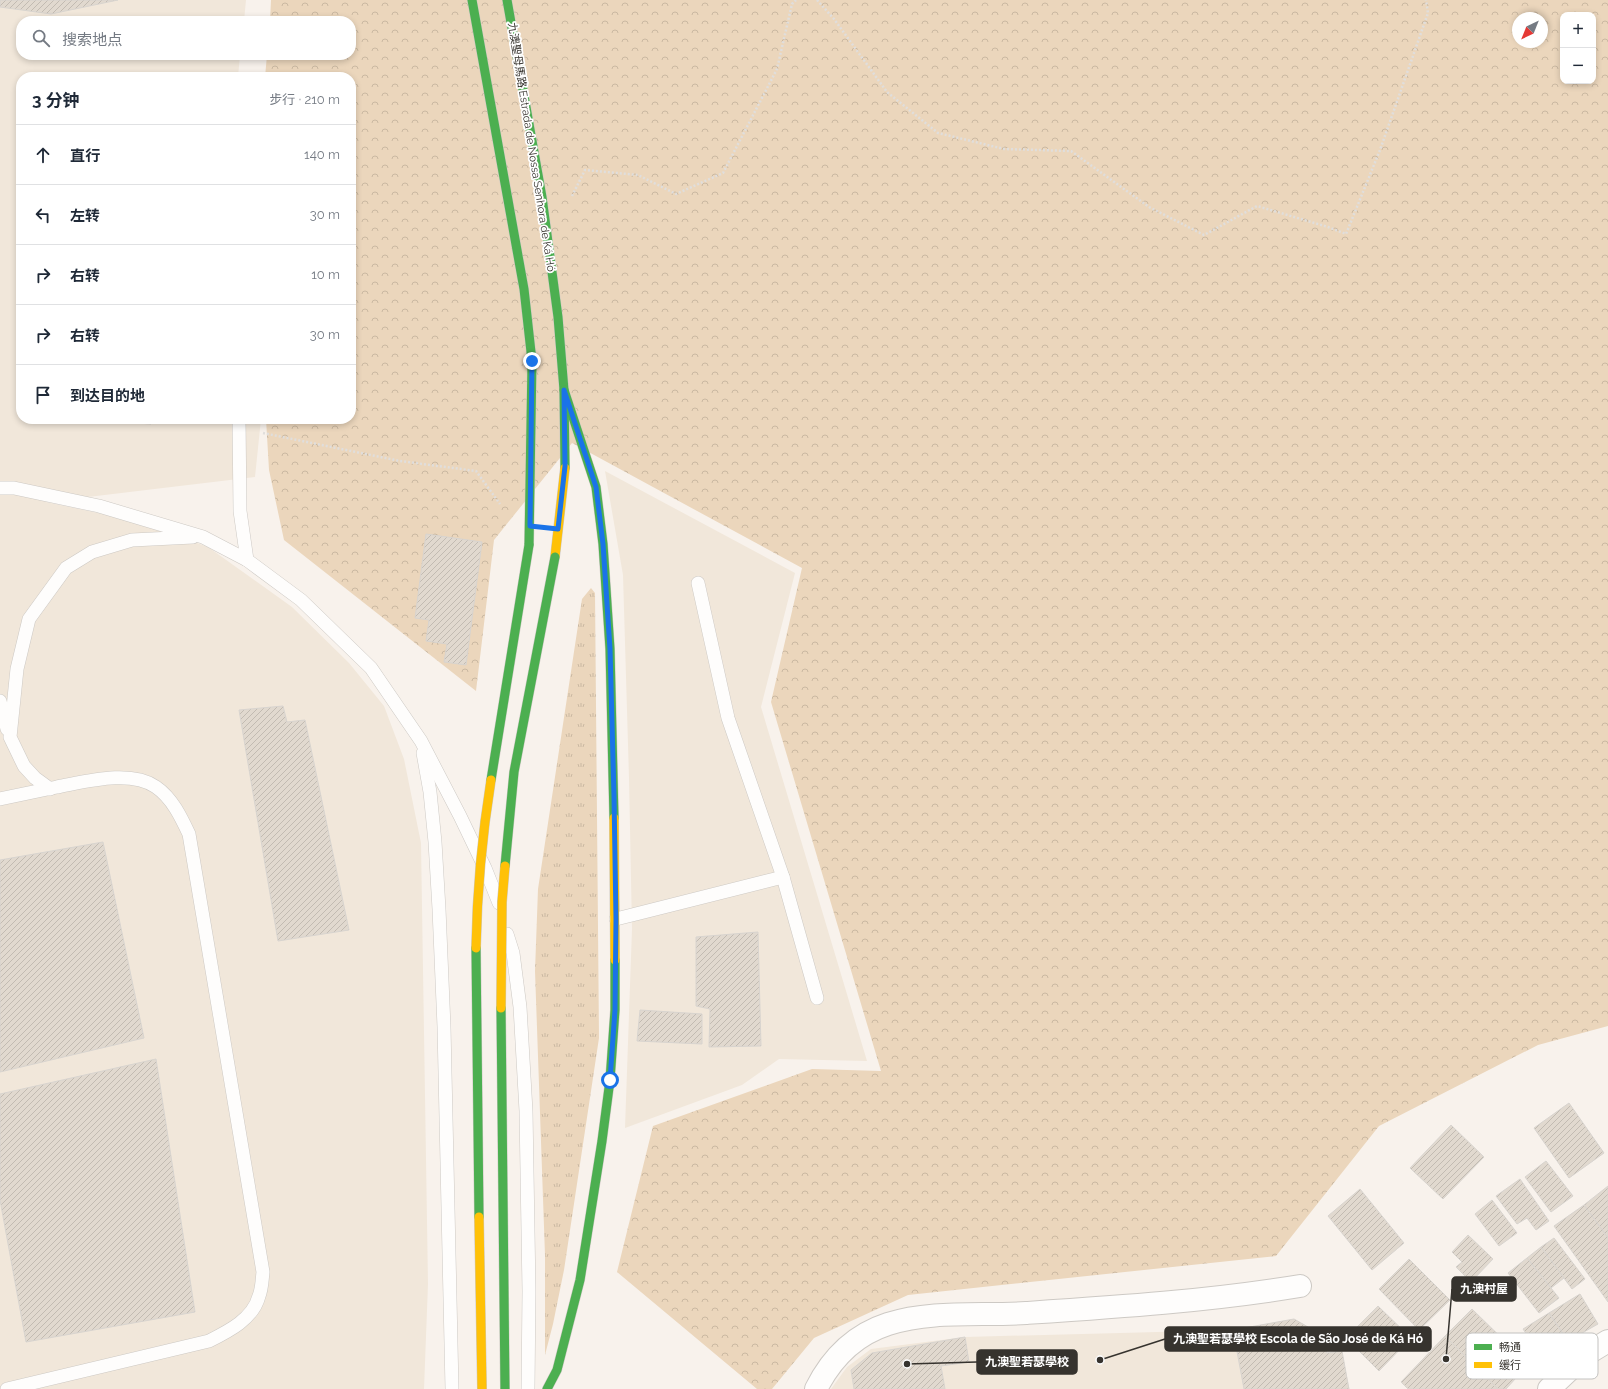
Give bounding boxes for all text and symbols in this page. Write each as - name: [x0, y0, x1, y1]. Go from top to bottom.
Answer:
- north arrow: [1512, 12, 1548, 48]
- map controls: [1560, 12, 1596, 84]
- button: +: [1560, 12, 1596, 48]
- search box: [16, 16, 356, 60]
- street label: 九澳聖母馬路 Estrada de Nossa Senhora de Ká Hó: [505, 22, 558, 273]
- icon: search: [30, 27, 52, 49]
- text: 搜索地点: [62, 31, 122, 49]
- button: −: [1560, 48, 1596, 84]
- text: 3 分钟: [32, 90, 80, 110]
- text: 步行 · 210 m: [269, 92, 340, 107]
- icon: ahead: [32, 144, 54, 166]
- text: 直行: [70, 147, 100, 165]
- text: 140 m: [304, 147, 340, 162]
- icon: left: [32, 204, 54, 226]
- text: 左转: [70, 207, 100, 225]
- text: 30 m: [310, 207, 340, 222]
- icon: right: [32, 264, 54, 286]
- text: 右转: [70, 267, 100, 285]
- text: 10 m: [311, 267, 340, 282]
- icon: right: [32, 324, 54, 346]
- text: 右转: [70, 327, 100, 345]
- text: 30 m: [310, 327, 340, 342]
- route end: [523, 352, 541, 370]
- icon: arrive: [32, 384, 54, 406]
- text: 到达目的地: [70, 387, 145, 405]
- route start: [601, 1071, 619, 1089]
- callout: 九澳村屋: [1452, 1277, 1516, 1301]
- text: 九澳村屋: [1460, 1282, 1508, 1296]
- callout: 九澳聖若瑟學校 Escola de São José de Ká Hó: [1165, 1327, 1431, 1351]
- text: 九澳聖若瑟學校 Escola de São José de Ká Hó: [1173, 1332, 1423, 1346]
- legend: [1466, 1333, 1598, 1379]
- text: 畅通: [1499, 1341, 1521, 1354]
- callout: 九澳聖若瑟學校: [977, 1350, 1077, 1374]
- text: 九澳聖若瑟學校: [985, 1355, 1069, 1369]
- text: 缓行: [1499, 1359, 1521, 1372]

